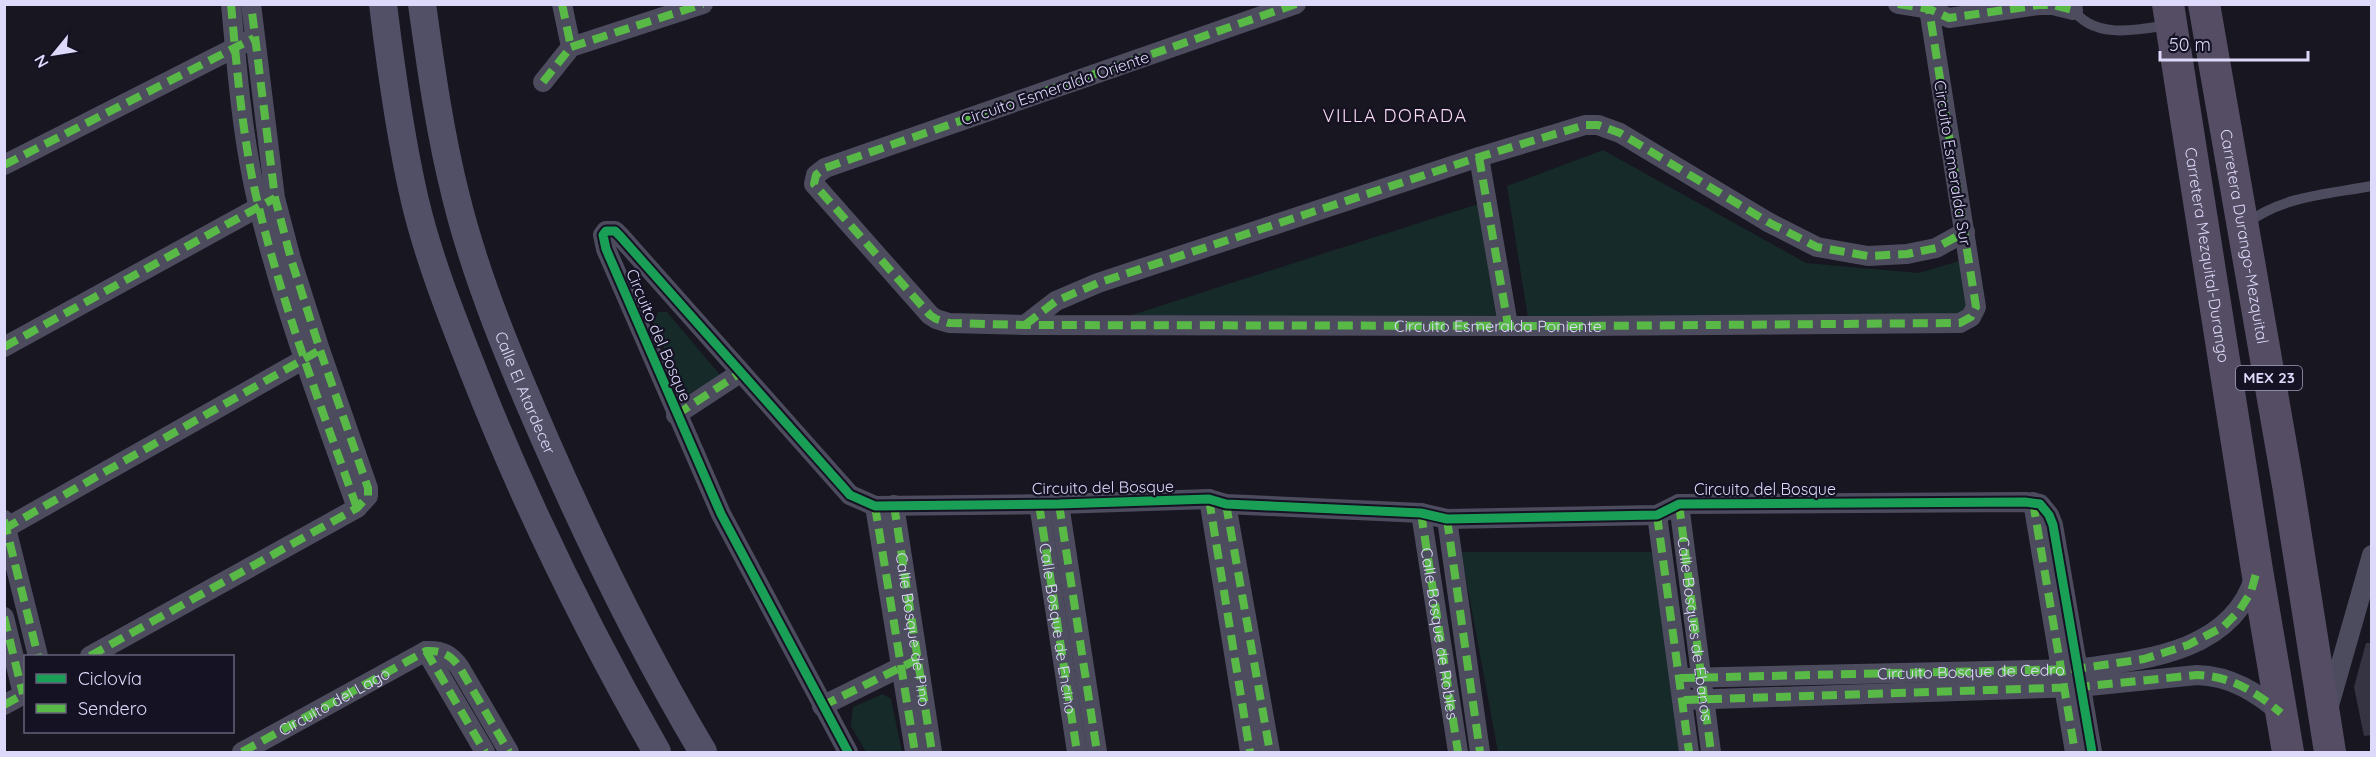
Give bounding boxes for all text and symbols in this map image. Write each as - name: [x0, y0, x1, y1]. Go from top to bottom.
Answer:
- north arrow: [24, 24, 84, 84]
- scale bar: [2160, 24, 2308, 62]
- text: 50 m: [2169, 33, 2211, 56]
- street label: Circuito Esmeralda Oriente: [958, 46, 1152, 130]
- text: N: [29, 51, 53, 72]
- street label: Circuito Esmeralda Sur: [1930, 79, 1976, 247]
- district label: VILLA DORADA: [1322, 104, 1468, 127]
- street label: Carretera Durango-Mezquital: [2216, 128, 2273, 345]
- street label: Carretera Mezquital-Durango: [2181, 146, 2234, 364]
- street label: Circuito del Bosque: [622, 266, 696, 404]
- street label: Circuito Esmeralda Poniente: [1394, 316, 1602, 336]
- street label: Calle El Atardecer: [491, 328, 560, 457]
- road number: MEX 23: [2236, 366, 2302, 390]
- street label: Circuito del Bosque: [1032, 476, 1174, 498]
- street label: Circuito del Bosque: [1694, 479, 1836, 499]
- street label: Calle Bosques de Ébanos: [1673, 535, 1717, 723]
- street label: Calle Bosque de Encino: [1035, 542, 1081, 715]
- street label: Calle Bosque de Robles: [1416, 546, 1463, 721]
- street label: Calle Bosque de Pino: [891, 551, 935, 708]
- legend: [24, 655, 234, 733]
- street label: Circuito Bosque de Cedro: [1877, 659, 2065, 684]
- street label: Circuito del Lago: [275, 663, 393, 740]
- text: Ciclovía: [78, 667, 142, 690]
- text: Sendero: [78, 697, 147, 720]

